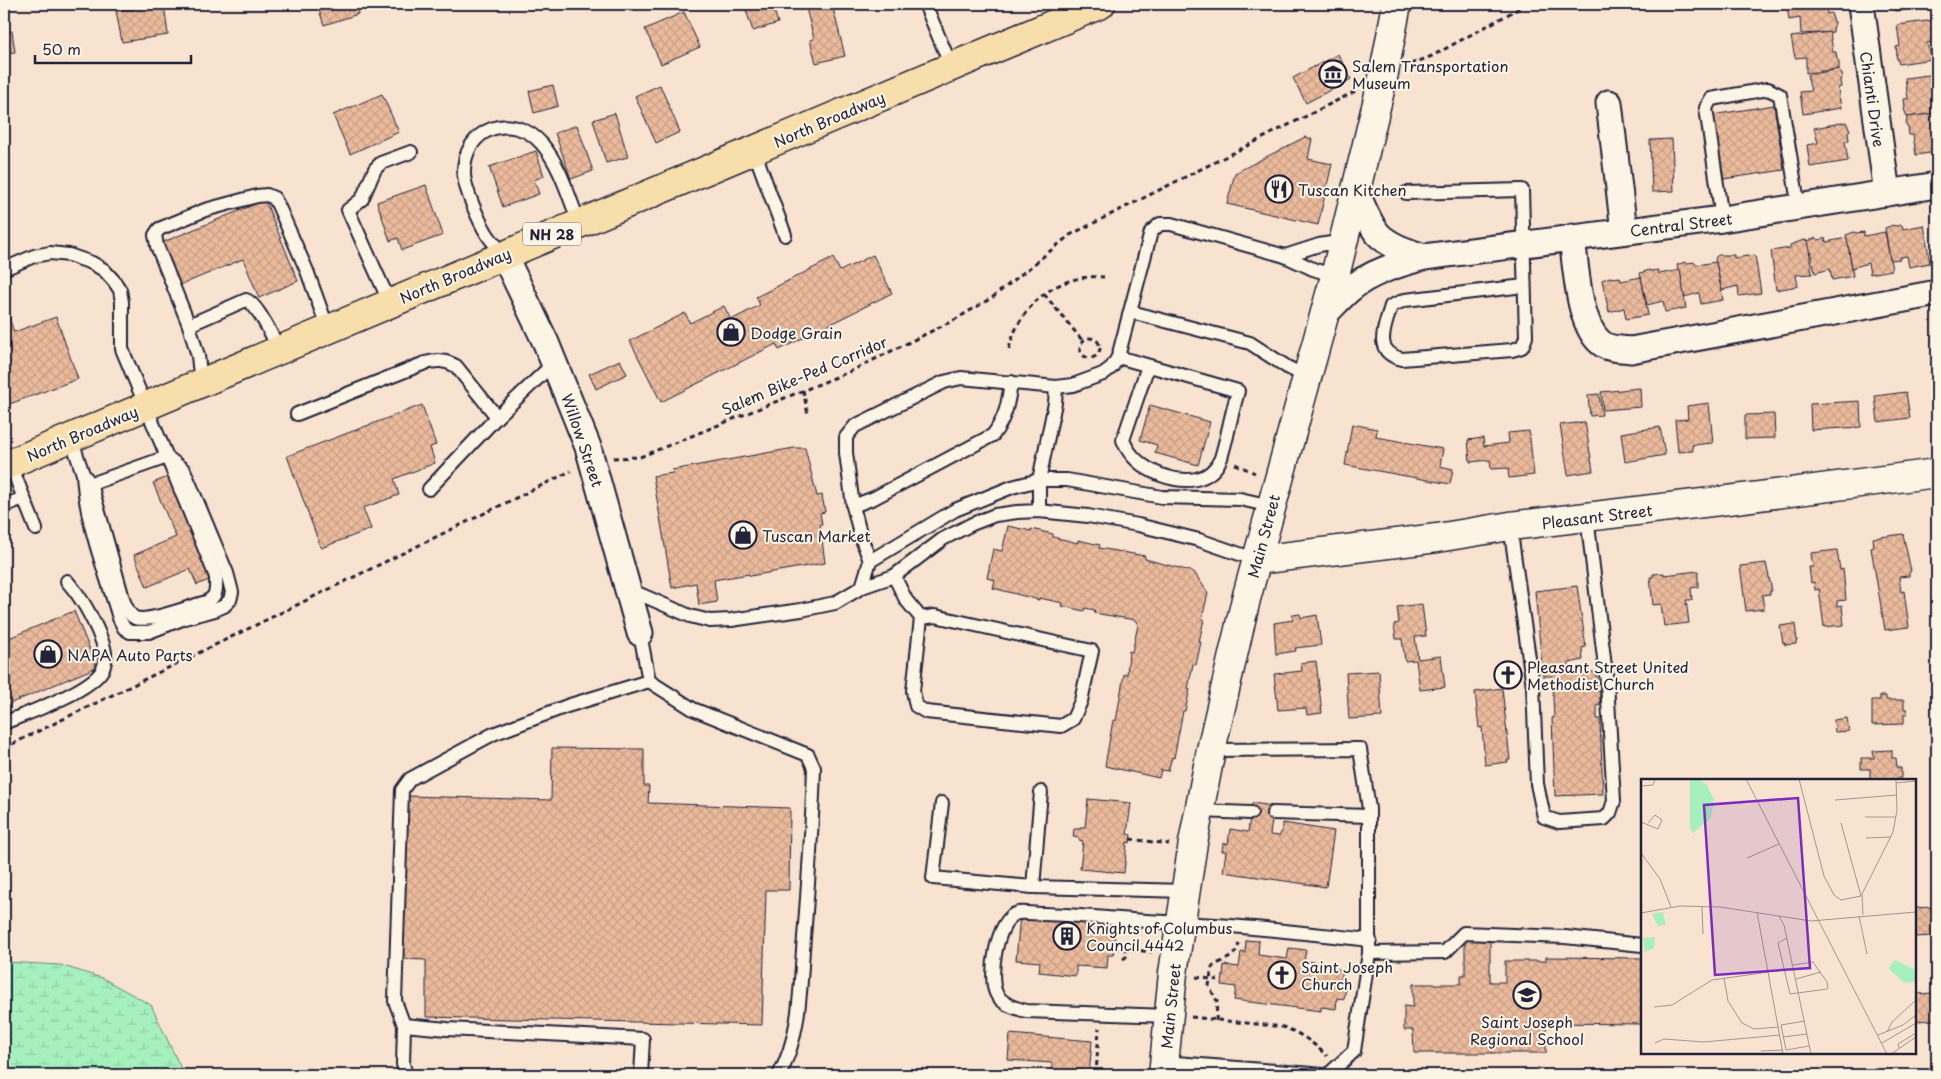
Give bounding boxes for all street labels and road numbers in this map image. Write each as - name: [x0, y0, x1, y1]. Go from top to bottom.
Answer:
- street label: Chianti Drive: [1855, 50, 1891, 148]
- street label: North Broadway: [770, 85, 888, 153]
- street label: Central Street: [1629, 206, 1733, 242]
- road number: NH 28: [523, 222, 581, 245]
- street label: North Broadway: [396, 241, 514, 309]
- street label: Salem Bike-Ped Corridor: [718, 329, 891, 420]
- street label: Willow Street: [556, 390, 610, 490]
- street label: North Broadway: [23, 399, 141, 467]
- street label: Main Street: [1241, 492, 1285, 580]
- street label: Pleasant Street: [1540, 498, 1654, 534]
- street label: Main Street: [1154, 962, 1186, 1050]

